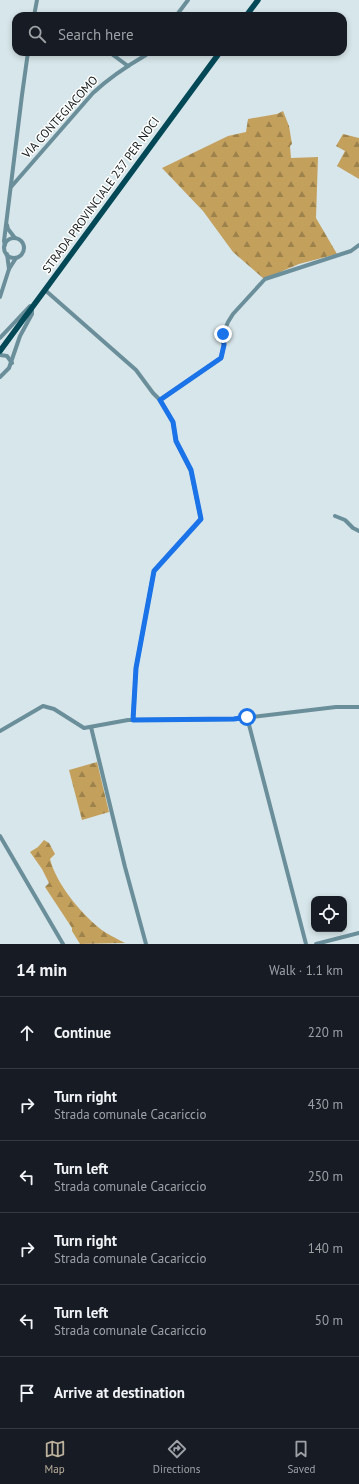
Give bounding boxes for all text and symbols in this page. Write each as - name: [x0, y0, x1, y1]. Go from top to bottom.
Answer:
- search box: [12, 12, 347, 56]
- icon: search: [26, 23, 48, 45]
- text: Search here: [58, 25, 134, 44]
- street label: VIA CONTEGIACOMO: [18, 72, 101, 162]
- street label: STRADA PROVINCIALE 237 PER NOCI: [39, 114, 162, 276]
- route end: [214, 325, 232, 343]
- route start: [238, 708, 256, 726]
- map controls: [311, 896, 347, 932]
- button: locate: [311, 896, 347, 932]
- text: 14 min: [16, 959, 67, 981]
- text: Walk · 1.1 km: [269, 962, 343, 979]
- icon: ahead: [16, 1022, 38, 1044]
- text: Continue: [54, 1023, 111, 1042]
- text: 220 m: [308, 1024, 343, 1041]
- text: Turn right: [54, 1087, 117, 1106]
- icon: right: [16, 1094, 38, 1116]
- text: 430 m: [308, 1096, 343, 1113]
- text: Strada comunale Cacariccio: [54, 1106, 206, 1123]
- text: Turn left: [54, 1159, 108, 1178]
- icon: left: [16, 1166, 38, 1188]
- text: 250 m: [308, 1168, 343, 1185]
- text: Strada comunale Cacariccio: [54, 1178, 206, 1195]
- text: Turn right: [54, 1231, 117, 1250]
- icon: right: [16, 1238, 38, 1260]
- text: 140 m: [308, 1240, 343, 1257]
- text: Strada comunale Cacariccio: [54, 1250, 206, 1267]
- text: Turn left: [54, 1303, 108, 1322]
- icon: left: [16, 1310, 38, 1332]
- text: 50 m: [315, 1312, 343, 1329]
- text: Strada comunale Cacariccio: [54, 1322, 206, 1339]
- icon: arrive: [16, 1382, 38, 1404]
- text: Arrive at destination: [54, 1383, 185, 1402]
- tab: Map: [44, 1438, 66, 1476]
- tab: Directions: [153, 1438, 200, 1476]
- tab: Saved: [287, 1438, 315, 1476]

